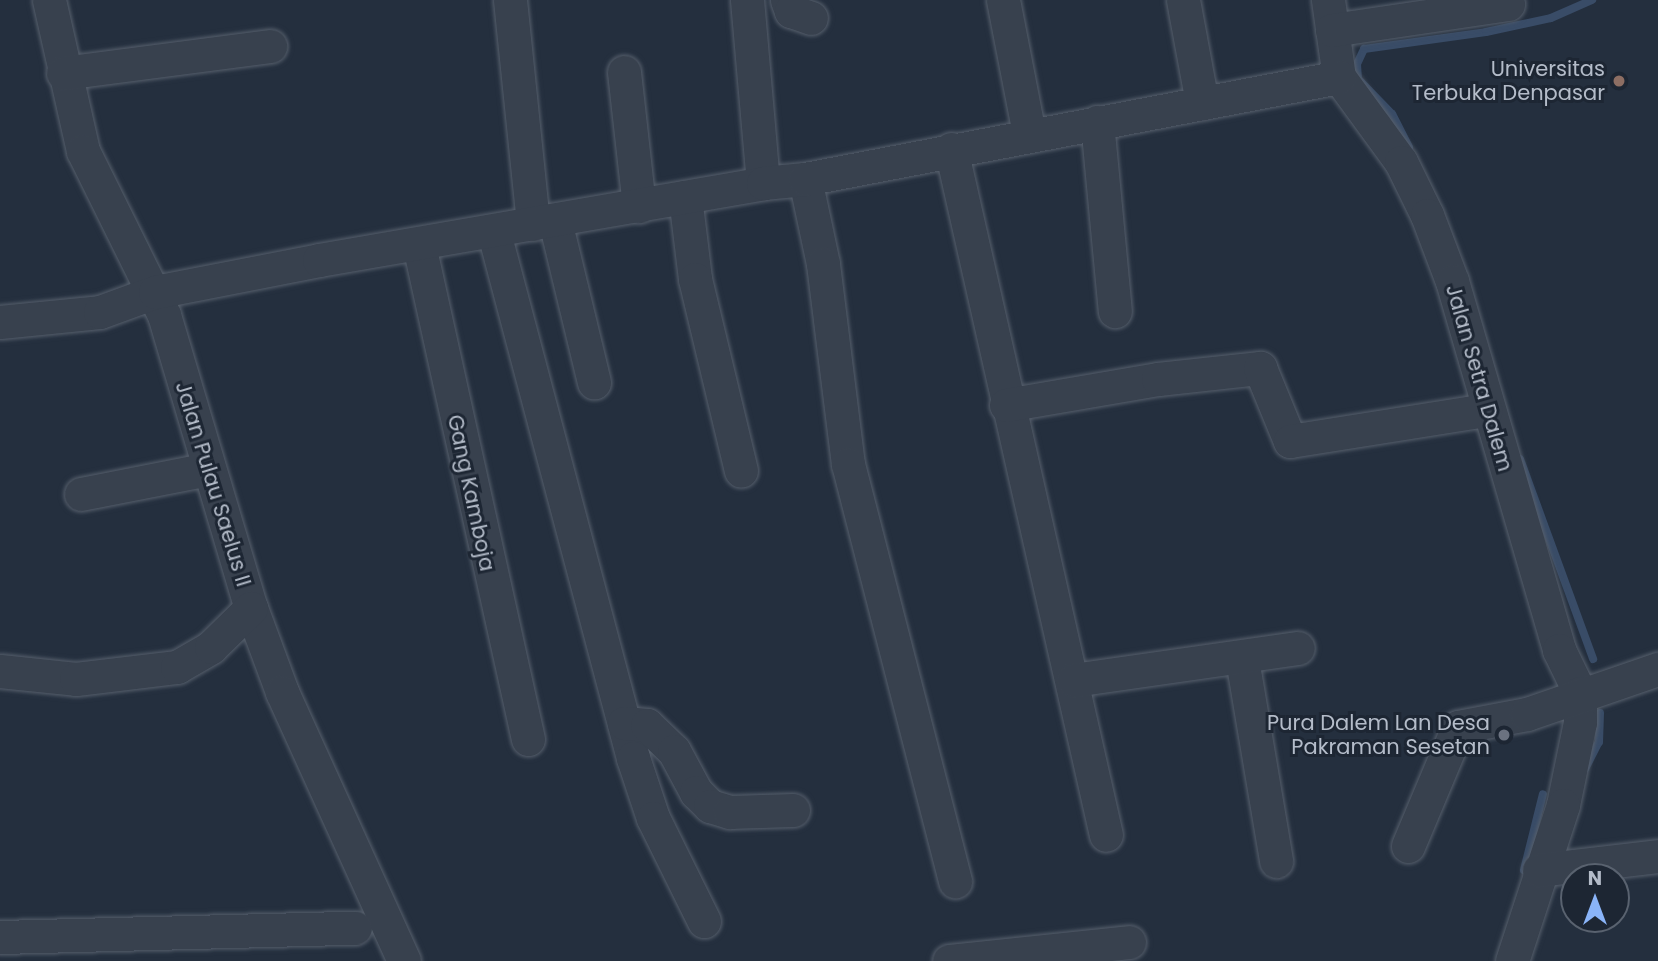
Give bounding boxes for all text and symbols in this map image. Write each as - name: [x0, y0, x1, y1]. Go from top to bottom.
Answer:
- place label: Universitas Terbuka Denpasar: [1412, 56, 1605, 106]
- marker: Universitas Terbuka Denpasar: [1611, 73, 1627, 89]
- street label: Jalan Setra Dalem: [1440, 282, 1518, 474]
- street label: Jalan Pulau Saelus II: [170, 379, 256, 589]
- street label: Gang Kamboja: [442, 413, 500, 573]
- place label: Pura Dalem Lan Desa Pakraman Sesetan: [1267, 710, 1490, 760]
- marker: Pura Dalem Lan Desa Pakraman Sesetan: [1496, 727, 1512, 743]
- north arrow: [1560, 863, 1630, 933]
- text: N: [1588, 865, 1602, 892]

